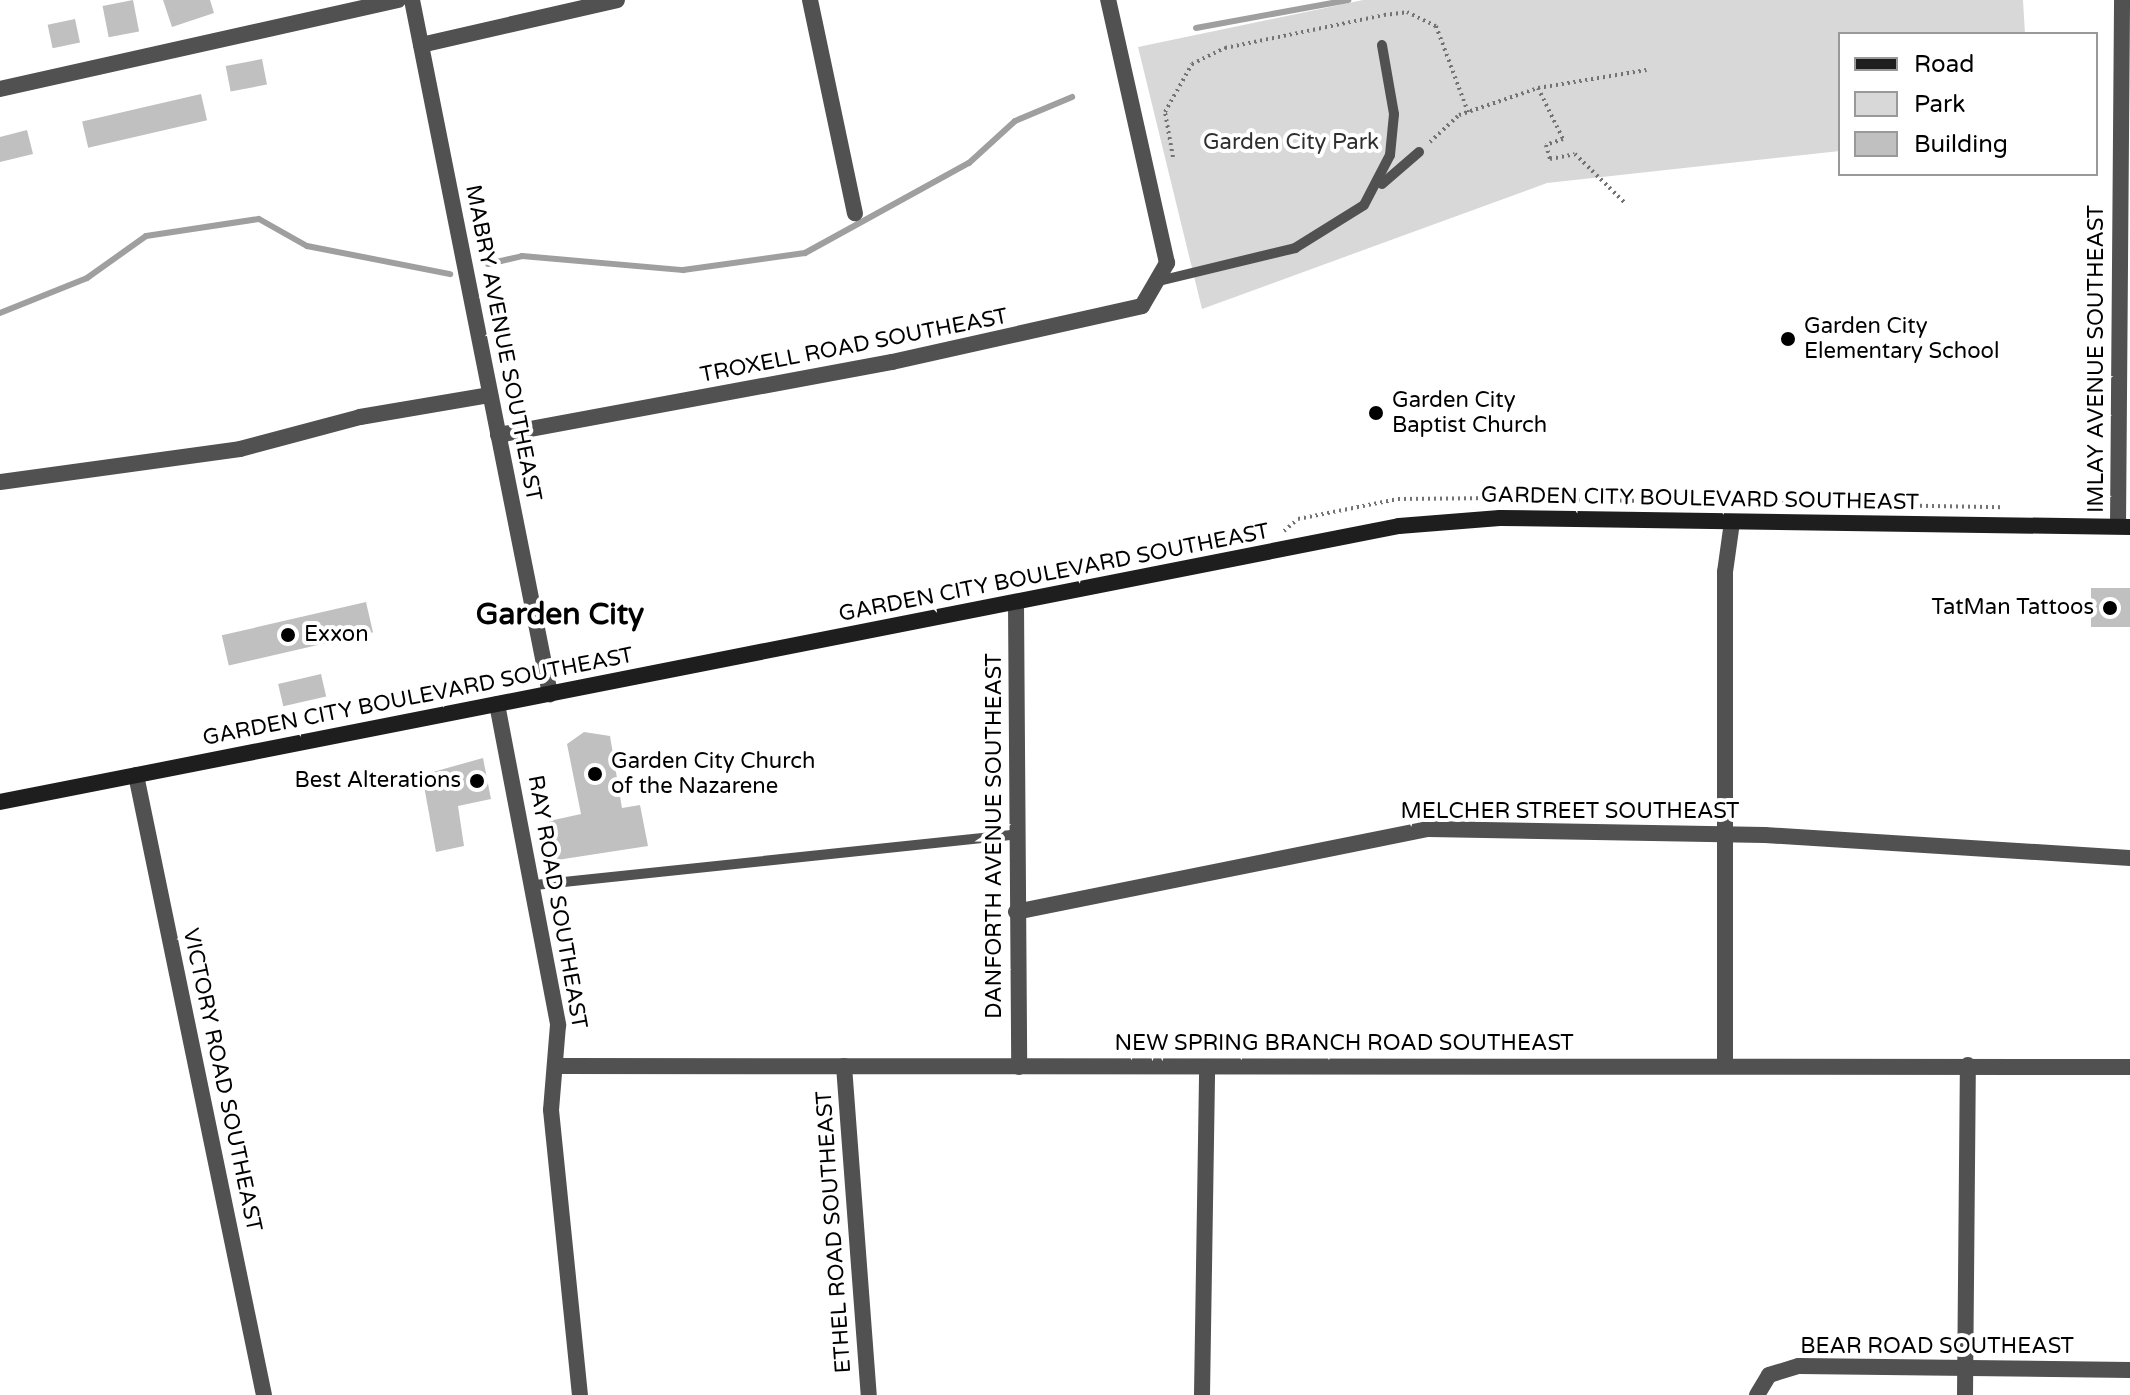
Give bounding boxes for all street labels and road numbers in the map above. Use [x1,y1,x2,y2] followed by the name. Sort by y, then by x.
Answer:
[459,182,547,504] street label: MABRY AVENUE SOUTHEAST
[2084,205,2110,513] street label: IMLAY AVENUE SOUTHEAST
[698,303,1010,389] street label: TROXELL ROAD SOUTHEAST
[1481,482,1919,516] street label: GARDEN CITY BOULEVARD SOUTHEAST
[836,518,1272,628] street label: GARDEN CITY BOULEVARD SOUTHEAST
[200,642,636,752] street label: GARDEN CITY BOULEVARD SOUTHEAST
[982,653,1008,1019] street label: DANFORTH AVENUE SOUTHEAST
[522,773,592,1031] street label: RAY ROAD SOUTHEAST
[1401,799,1739,825] street label: MELCHER STREET SOUTHEAST
[177,926,267,1234] street label: VICTORY ROAD SOUTHEAST
[1114,1031,1574,1057] street label: NEW SPRING BRANCH ROAD SOUTHEAST
[811,1090,857,1374] street label: ETHEL ROAD SOUTHEAST
[1800,1334,2074,1360] street label: BEAR ROAD SOUTHEAST

